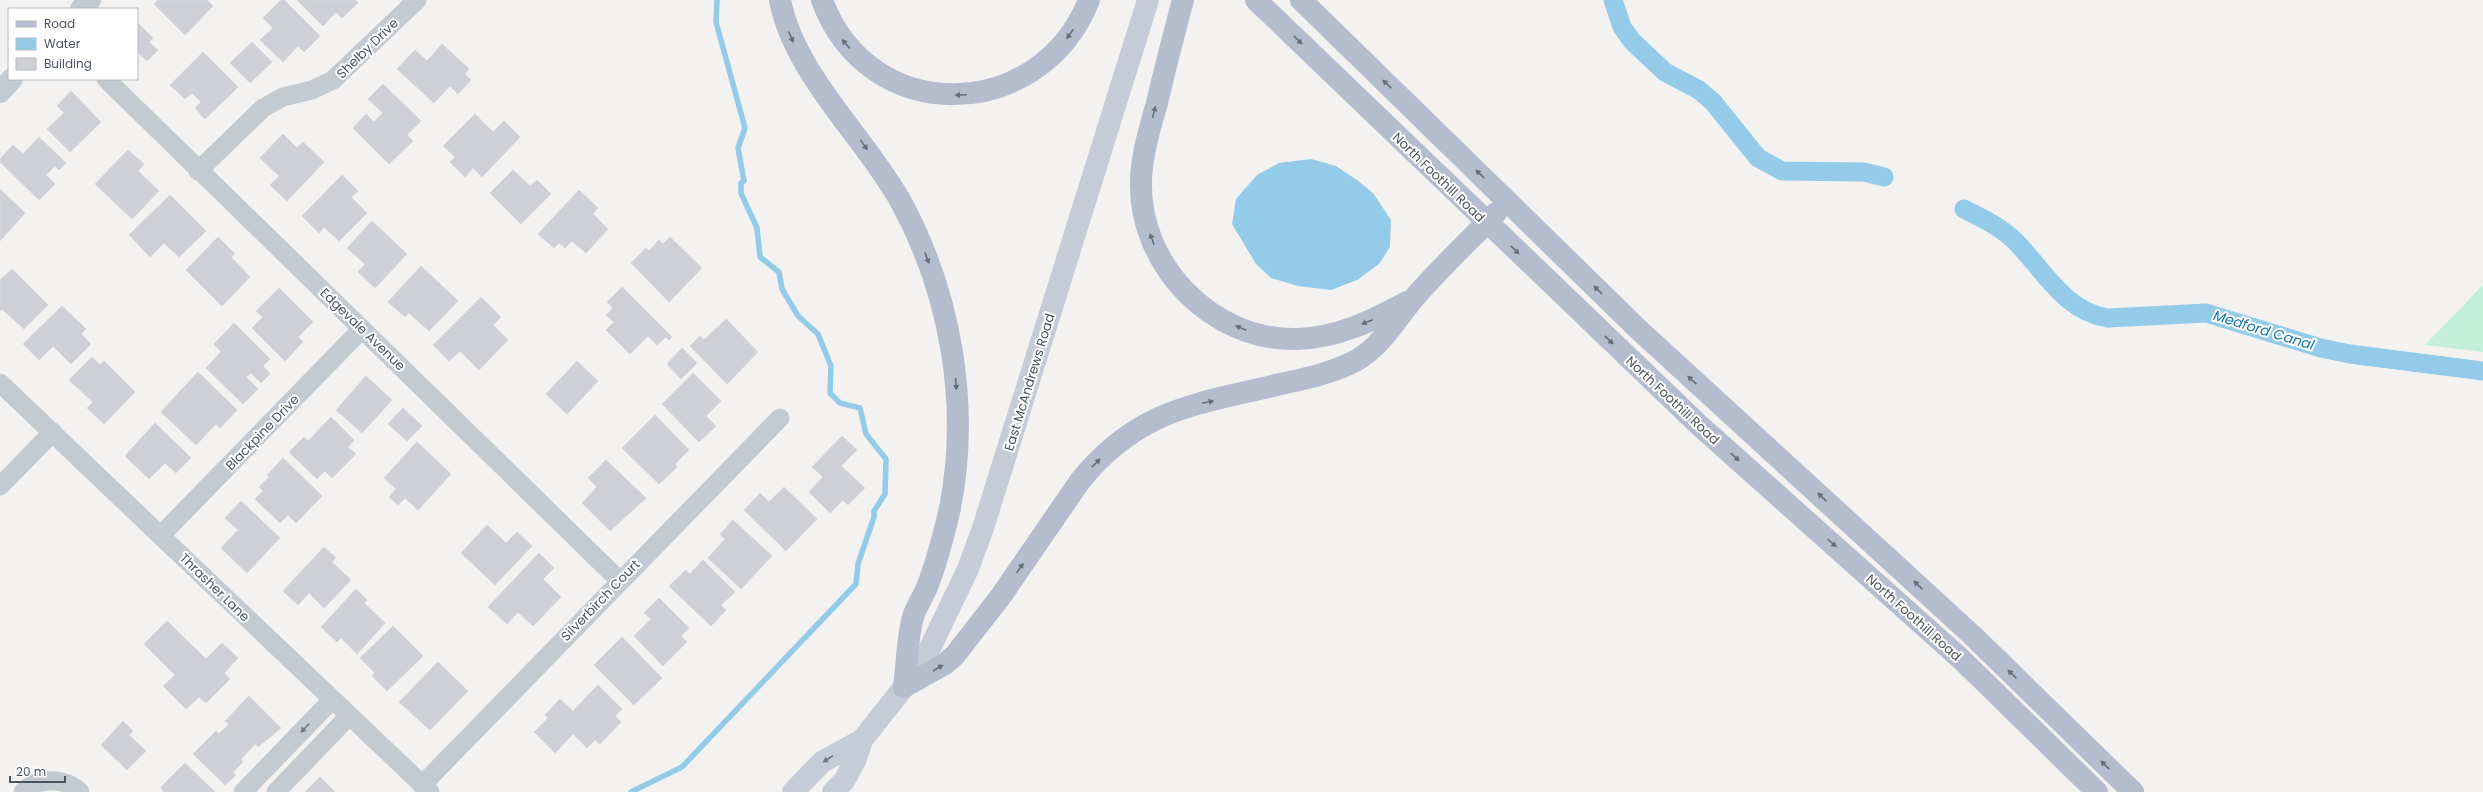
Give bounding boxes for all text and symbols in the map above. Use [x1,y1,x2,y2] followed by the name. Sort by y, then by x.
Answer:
[8,8,138,80] legend
[332,14,403,83] street label: Shelby Drive
[44,15,75,32] text: Road
[1066,29,1074,39] one-way arrow
[788,32,794,44] one-way arrow
[44,35,81,52] text: Water
[1293,35,1303,45] one-way arrow
[841,39,850,49] one-way arrow
[44,55,92,72] text: Building
[1382,79,1392,88] one-way arrow
[954,92,967,98] one-way arrow
[1152,106,1158,118] one-way arrow
[1388,128,1489,227] street label: North Foothill Road
[860,139,868,150] one-way arrow
[1475,169,1485,179] one-way arrow
[1148,233,1154,245] one-way arrow
[1510,245,1520,255] one-way arrow
[924,252,930,264] one-way arrow
[316,284,410,375] street label: Edgevale Avenue
[1593,285,1603,294] one-way arrow
[2211,305,2318,355] water label: Medford Canal
[999,311,1059,453] street label: East McAndrews Road
[1362,319,1373,325] one-way arrow
[1234,325,1246,331] one-way arrow
[1604,335,1614,345] one-way arrow
[1622,352,1724,449] street label: North Foothill Road
[1686,375,1697,384] one-way arrow
[952,378,959,390] one-way arrow
[221,390,304,475] street label: Blackpine Drive
[1202,398,1214,404] one-way arrow
[1730,453,1740,462] one-way arrow
[1091,458,1101,467] one-way arrow
[1817,492,1827,502] one-way arrow
[1827,539,1837,548] one-way arrow
[175,549,254,626] street label: Thrasher Lane
[556,555,645,645] street label: Silverbirch Court
[1016,563,1024,573] one-way arrow
[1862,570,1965,665] street label: North Foothill Road
[1913,581,1922,590] one-way arrow
[932,664,944,671] one-way arrow
[2007,669,2017,679] one-way arrow
[300,723,310,733] one-way arrow
[822,755,833,763] one-way arrow
[10,758,65,784] scale bar
[2100,760,2110,770] one-way arrow
[16,763,46,780] text: 20 m

